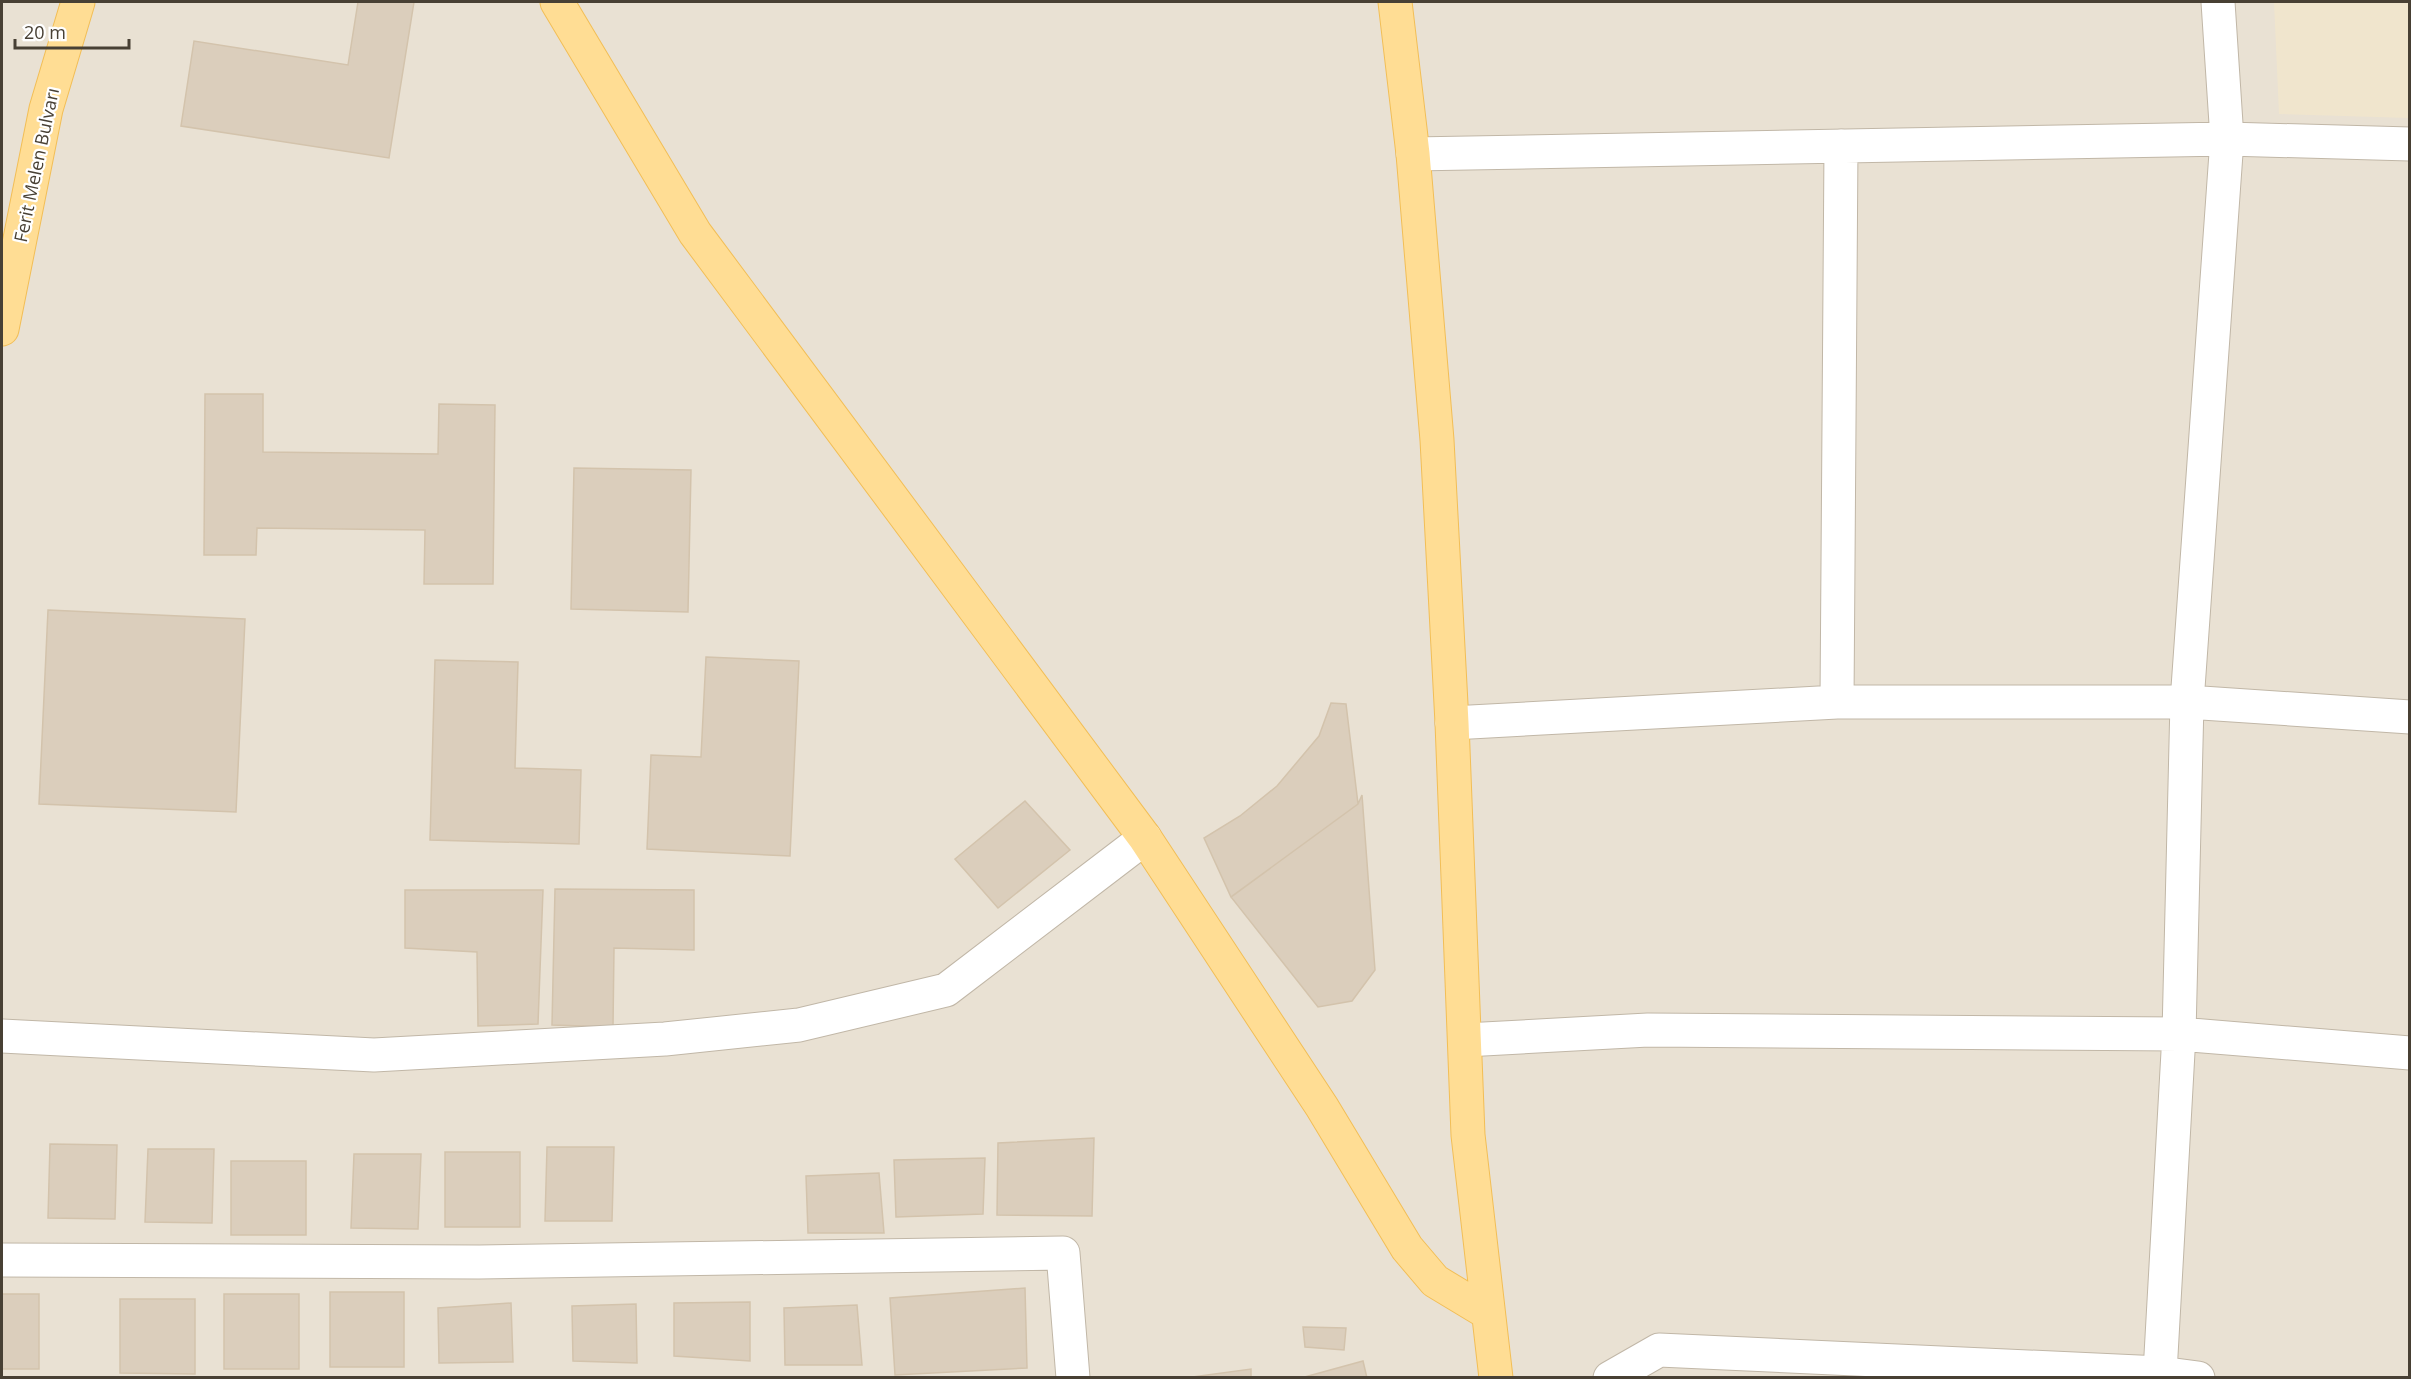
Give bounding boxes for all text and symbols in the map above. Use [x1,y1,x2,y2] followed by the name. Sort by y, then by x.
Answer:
[15,12,129,50] scale bar
[24,20,66,44] text: 20 m
[8,86,64,244] street label: Ferit Melen Bulvarı

